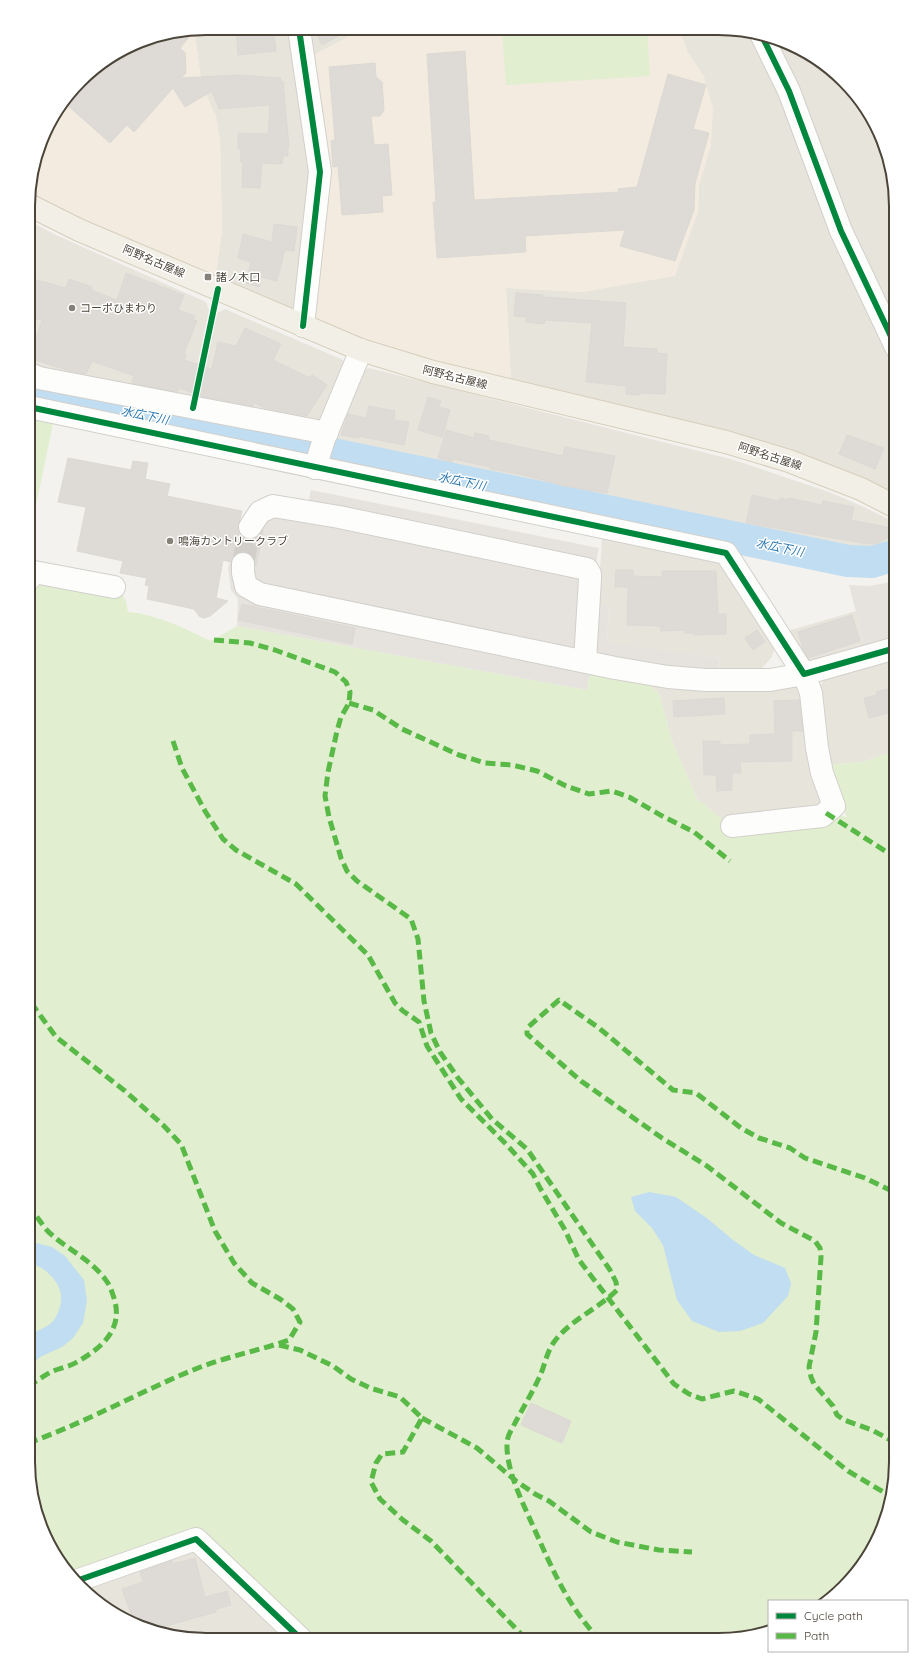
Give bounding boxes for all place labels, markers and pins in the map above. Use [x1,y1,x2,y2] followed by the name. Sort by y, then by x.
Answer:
[216,270,260,284] place label: 諸ノ木口
[203,272,213,282] marker: 諸ノ木口
[80,301,157,315] place label: コーポひまわり
[67,303,77,313] marker: コーポひまわり
[178,534,288,548] place label: 鳴海カントリークラブ
[165,536,175,546] marker: 鳴海カントリークラブ

